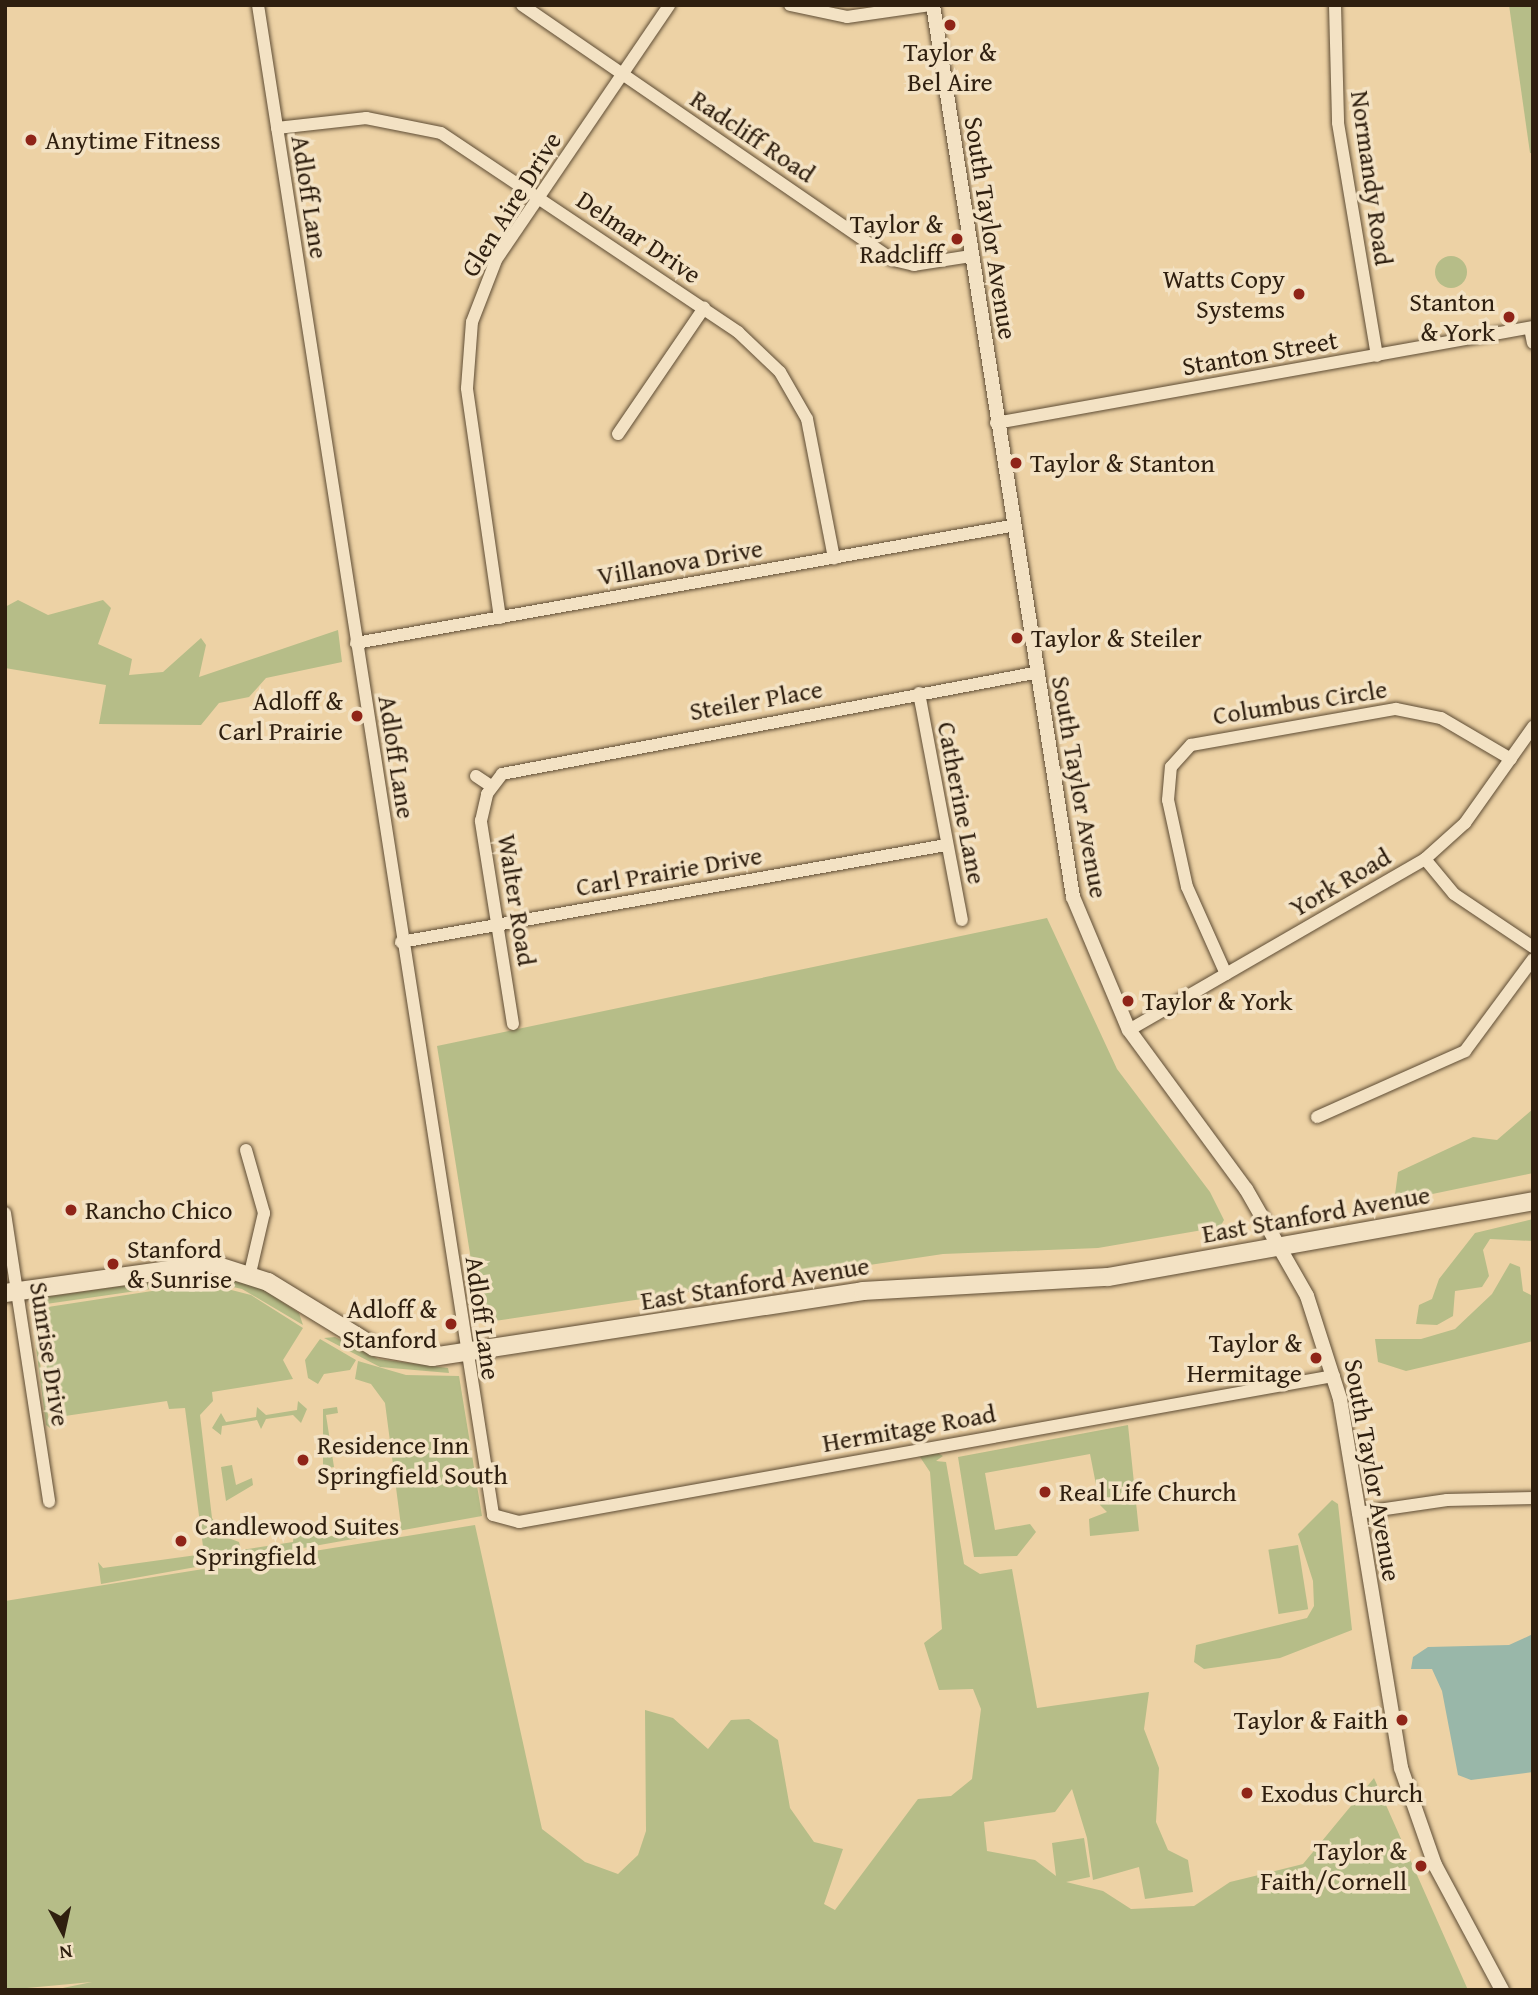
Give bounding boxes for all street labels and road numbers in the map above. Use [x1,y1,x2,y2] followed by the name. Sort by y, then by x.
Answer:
[685,83,821,189] street label: Radcliff Road
[1344,89,1400,267] street label: Normandy Road
[958,114,1024,342] street label: South Taylor Avenue
[454,126,568,282] street label: Glen Aire Drive
[285,133,335,261] street label: Adloff Lane
[571,184,707,290] street label: Delmar Drive
[1180,324,1340,382] street label: Stanton Street
[595,532,765,592] street label: Villanova Drive
[687,673,825,727] street label: Steiler Place
[1045,673,1115,901] street label: South Taylor Avenue
[1211,673,1389,731] street label: Columbus Circle
[372,693,422,821] street label: Adloff Lane
[931,719,993,887] street label: Catherine Lane
[491,832,543,968] street label: Walter Road
[573,839,765,903] street label: Carl Prairie Drive
[1284,841,1396,923] street label: York Road
[1200,1179,1432,1249] street label: East Stanford Avenue
[638,1250,872,1316] street label: East Stanford Avenue
[459,1254,507,1382] street label: Adloff Lane
[23,1279,77,1429] street label: Sunrise Drive
[1338,1356,1408,1584] street label: South Taylor Avenue
[820,1397,998,1459] street label: Hermitage Road

